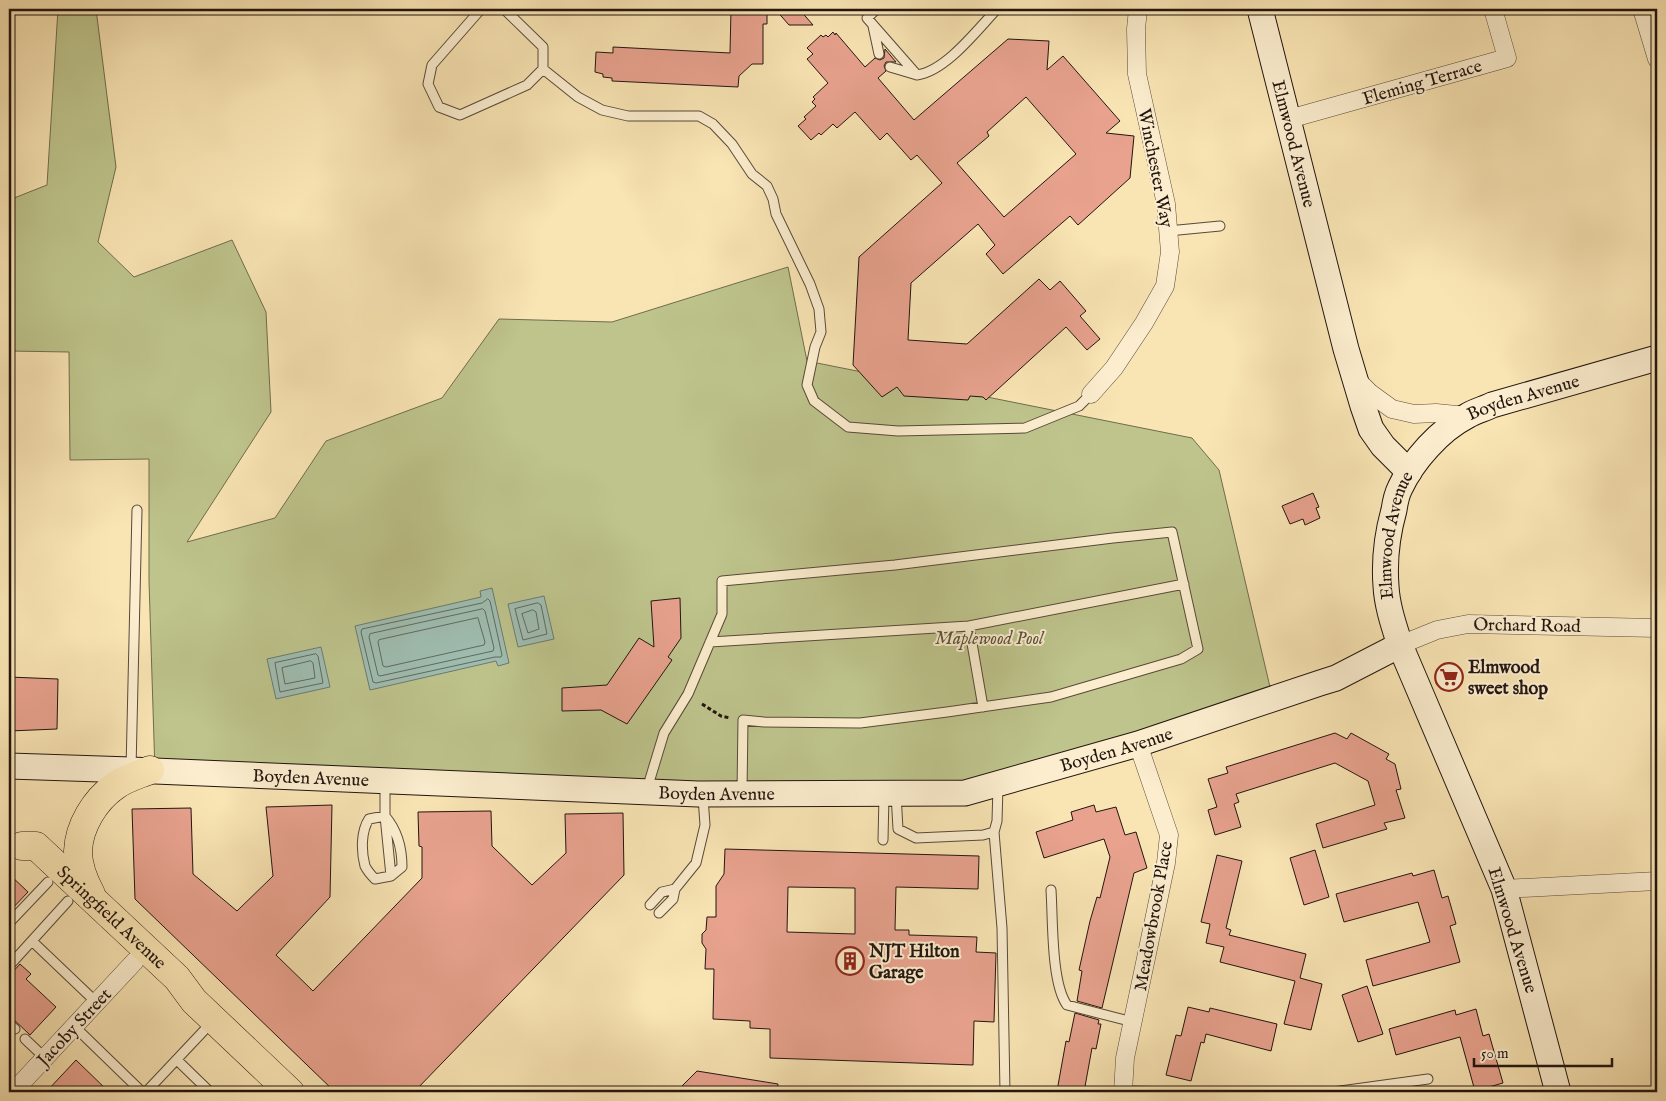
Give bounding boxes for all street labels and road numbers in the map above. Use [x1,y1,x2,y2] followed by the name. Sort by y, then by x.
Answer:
[1360,55,1485,111] street label: Fleming Terrace
[1265,78,1320,210] street label: Elmwood Avenue
[1132,107,1177,230] street label: Winchester Way
[1464,371,1582,427] street label: Boyden Avenue
[1375,467,1420,601] street label: Elmwood Avenue
[1473,614,1581,639] street label: Orchard Road
[1058,723,1176,778] street label: Boyden Avenue
[252,765,369,793] street label: Boyden Avenue
[658,782,775,807] street label: Boyden Avenue
[1130,839,1179,993] street label: Meadowbrook Place
[51,861,171,975] street label: Springfield Avenue
[1481,865,1542,996] street label: Elmwood Avenue
[32,984,117,1074] street label: Jacoby Street

